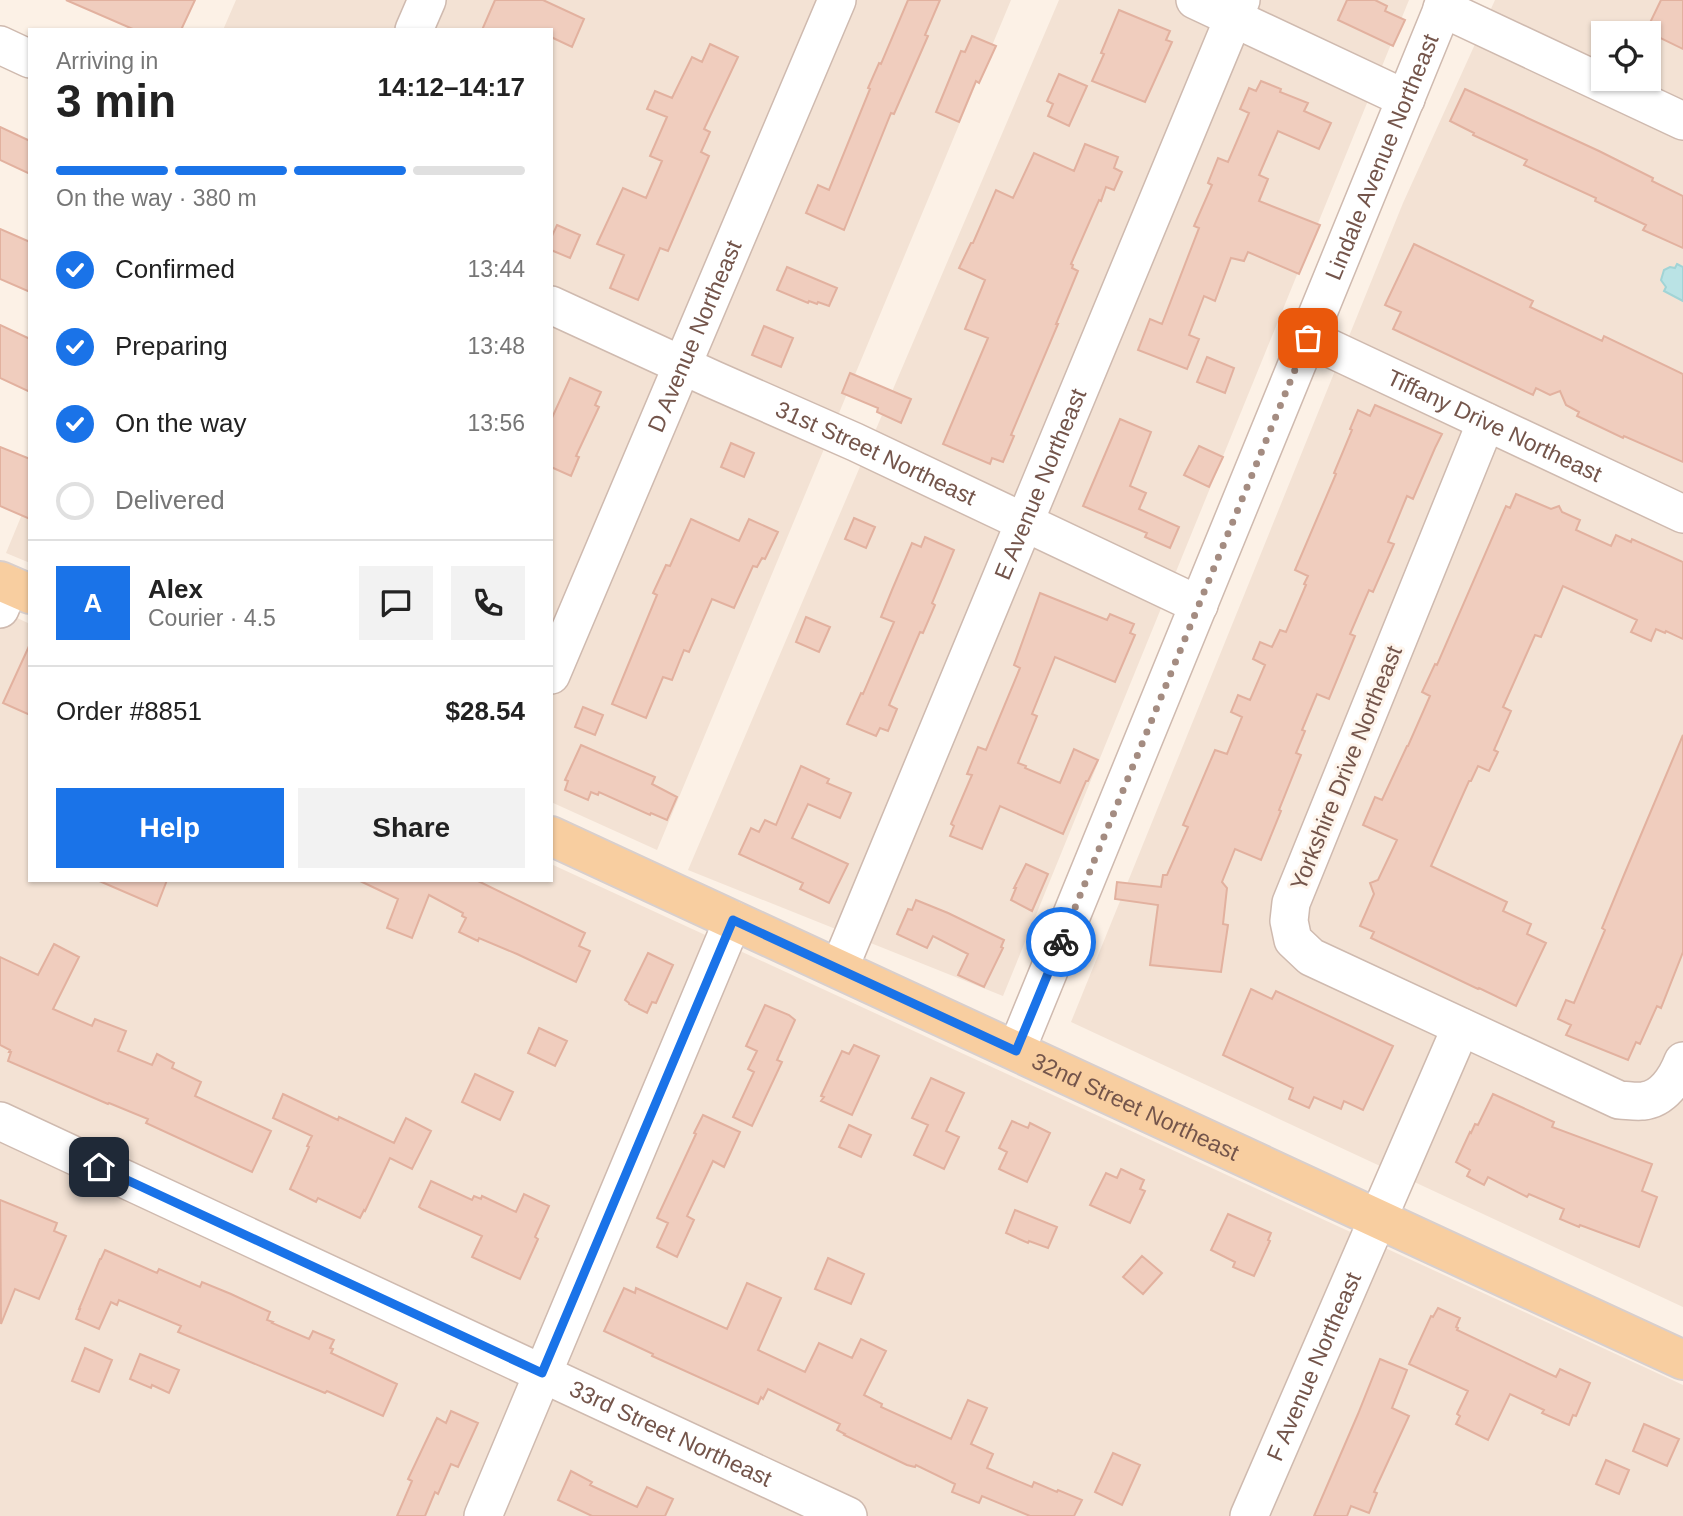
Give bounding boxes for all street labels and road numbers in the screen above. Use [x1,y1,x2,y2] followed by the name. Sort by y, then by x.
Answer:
[1320,30,1444,284] street label: Lindale Avenue Northeast
[643,236,747,436] street label: D Avenue Northeast
[1383,364,1607,487] street label: Tiffany Drive Northeast
[989,384,1092,583] street label: E Avenue Northeast
[772,396,981,511] street label: 31st Street Northeast
[1285,641,1407,894] street label: Yorkshire Drive Northeast
[1028,1047,1244,1166] street label: 32nd Street Northeast
[1262,1268,1366,1465] street label: F Avenue Northeast
[566,1375,777,1492] street label: 33rd Street Northeast

